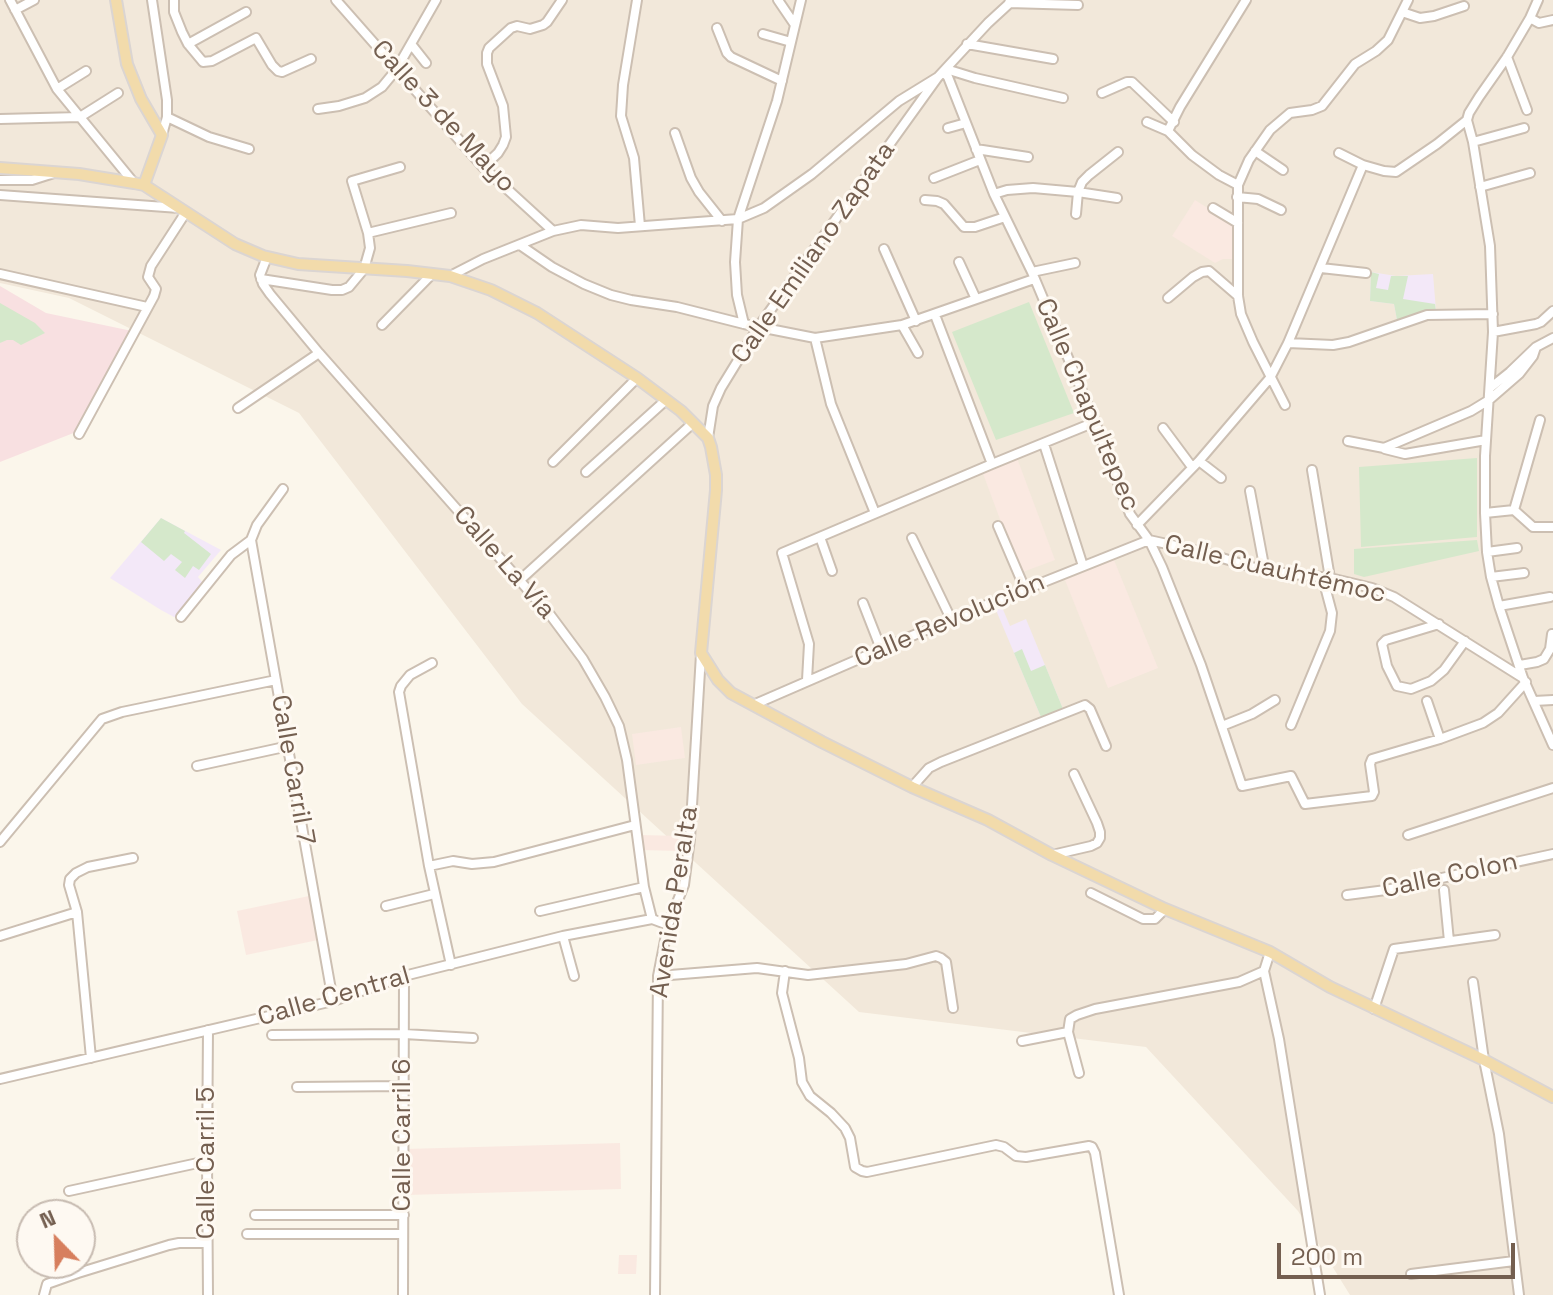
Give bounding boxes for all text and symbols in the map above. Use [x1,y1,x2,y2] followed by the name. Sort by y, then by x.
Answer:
[364,34,522,200] street label: Calle 3 de Mayo
[726,136,902,370] street label: Calle Emiliano Zapata
[1028,294,1146,516] street label: Calle Chapultepec
[446,500,562,626] street label: Calle La Vía
[1161,529,1389,611] street label: Calle Cuauhtémoc
[850,567,1050,675] street label: Calle Revolución
[263,693,321,847] street label: Calle Carril 7
[644,804,706,1000] street label: Avenida Peralta
[1379,846,1521,906] street label: Calle Colon
[254,960,414,1034] street label: Calle Central
[387,1058,419,1212] street label: Calle Carril 6
[191,1087,223,1239] street label: Calle Carril 5
[16,1199,96,1279] north arrow
[35,1203,60,1235] text: N
[1281,1227,1519,1277] scale bar
[1291,1241,1363,1272] text: 200 m

